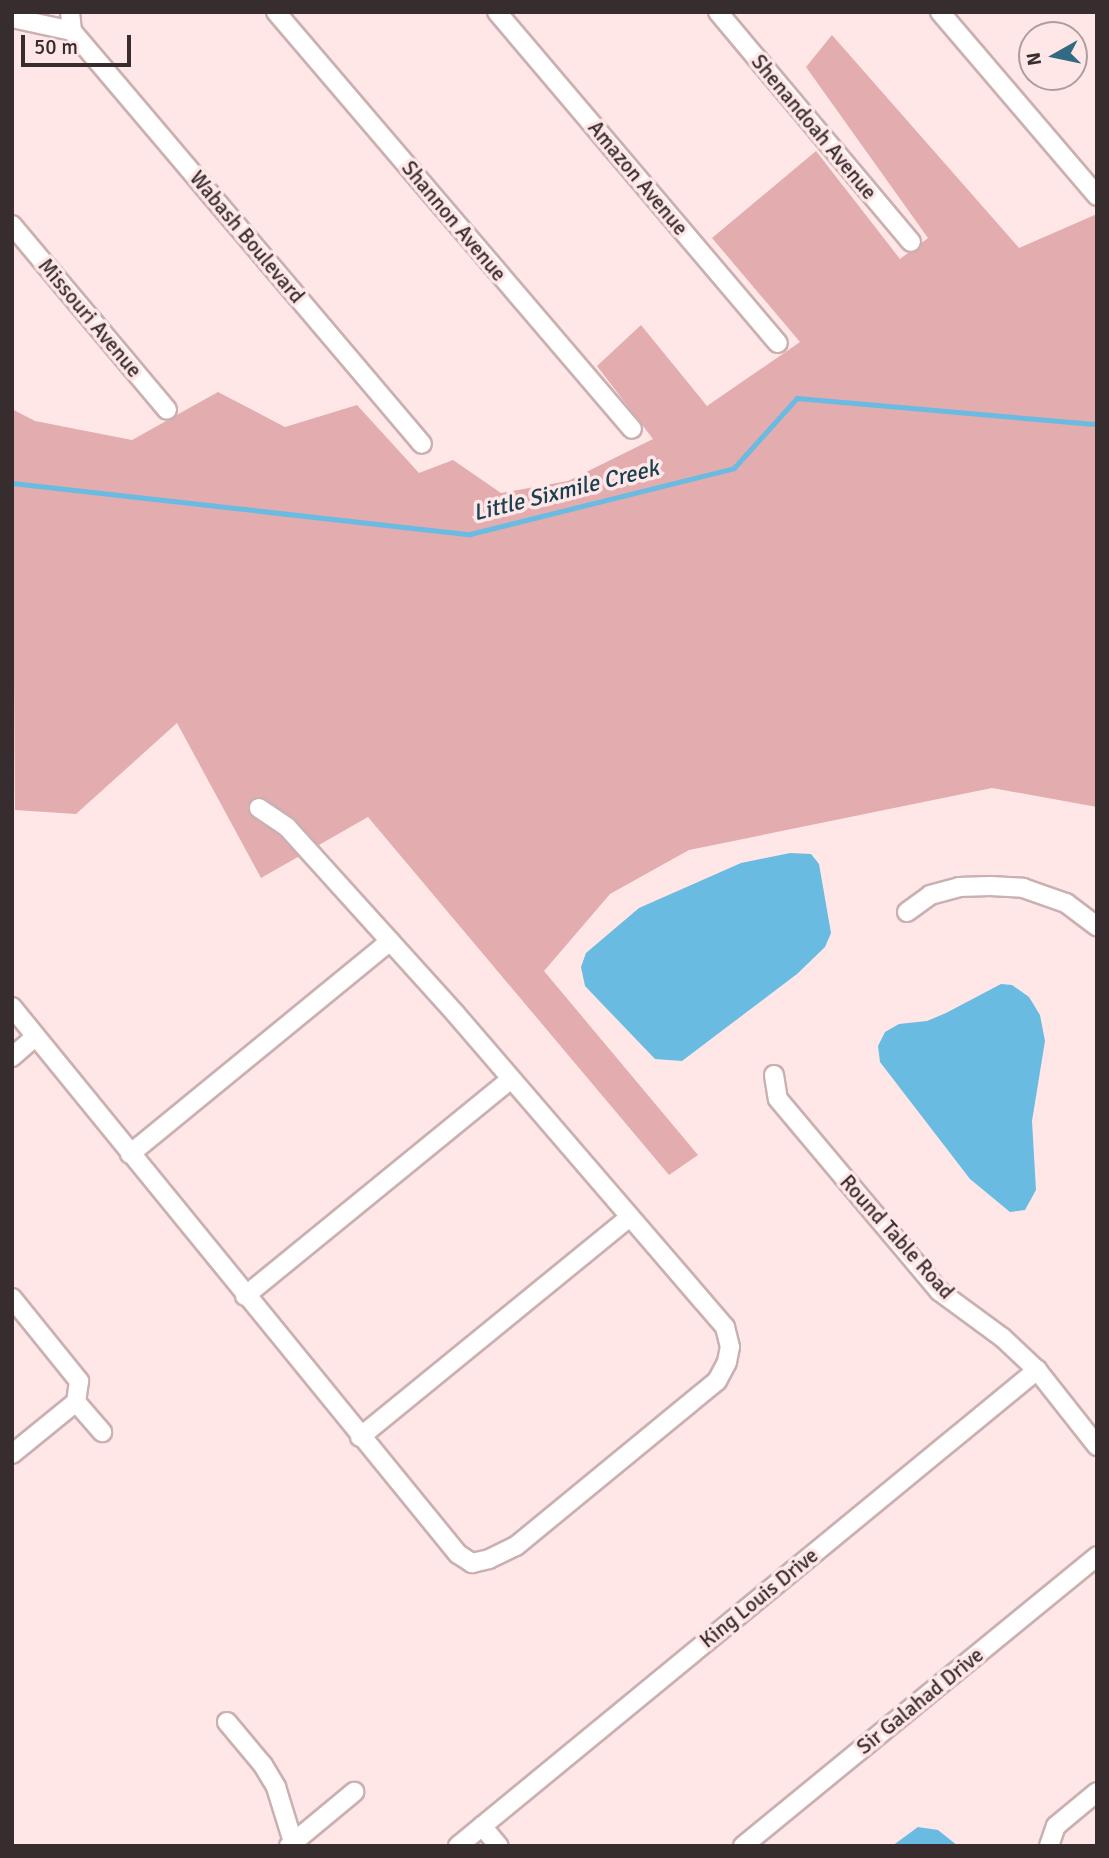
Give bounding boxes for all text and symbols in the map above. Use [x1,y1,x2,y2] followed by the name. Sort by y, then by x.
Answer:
[24,21,135,65] scale bar
[1018,21,1088,91] north arrow
[34,34,78,60] text: 50 m
[746,49,882,205] street label: Shenandoah Avenue
[1021,51,1047,67] text: N
[583,116,693,240] street label: Amazon Avenue
[396,156,512,286] street label: Shannon Avenue
[184,166,310,308] street label: Wabash Boulevard
[33,253,147,383] street label: Missouri Avenue
[470,455,662,527] water label: Little Sixmile Creek
[835,1170,959,1304] street label: Round Table Road
[695,1543,823,1653] street label: King Louis Drive
[852,1642,988,1760] street label: Sir Galahad Drive

